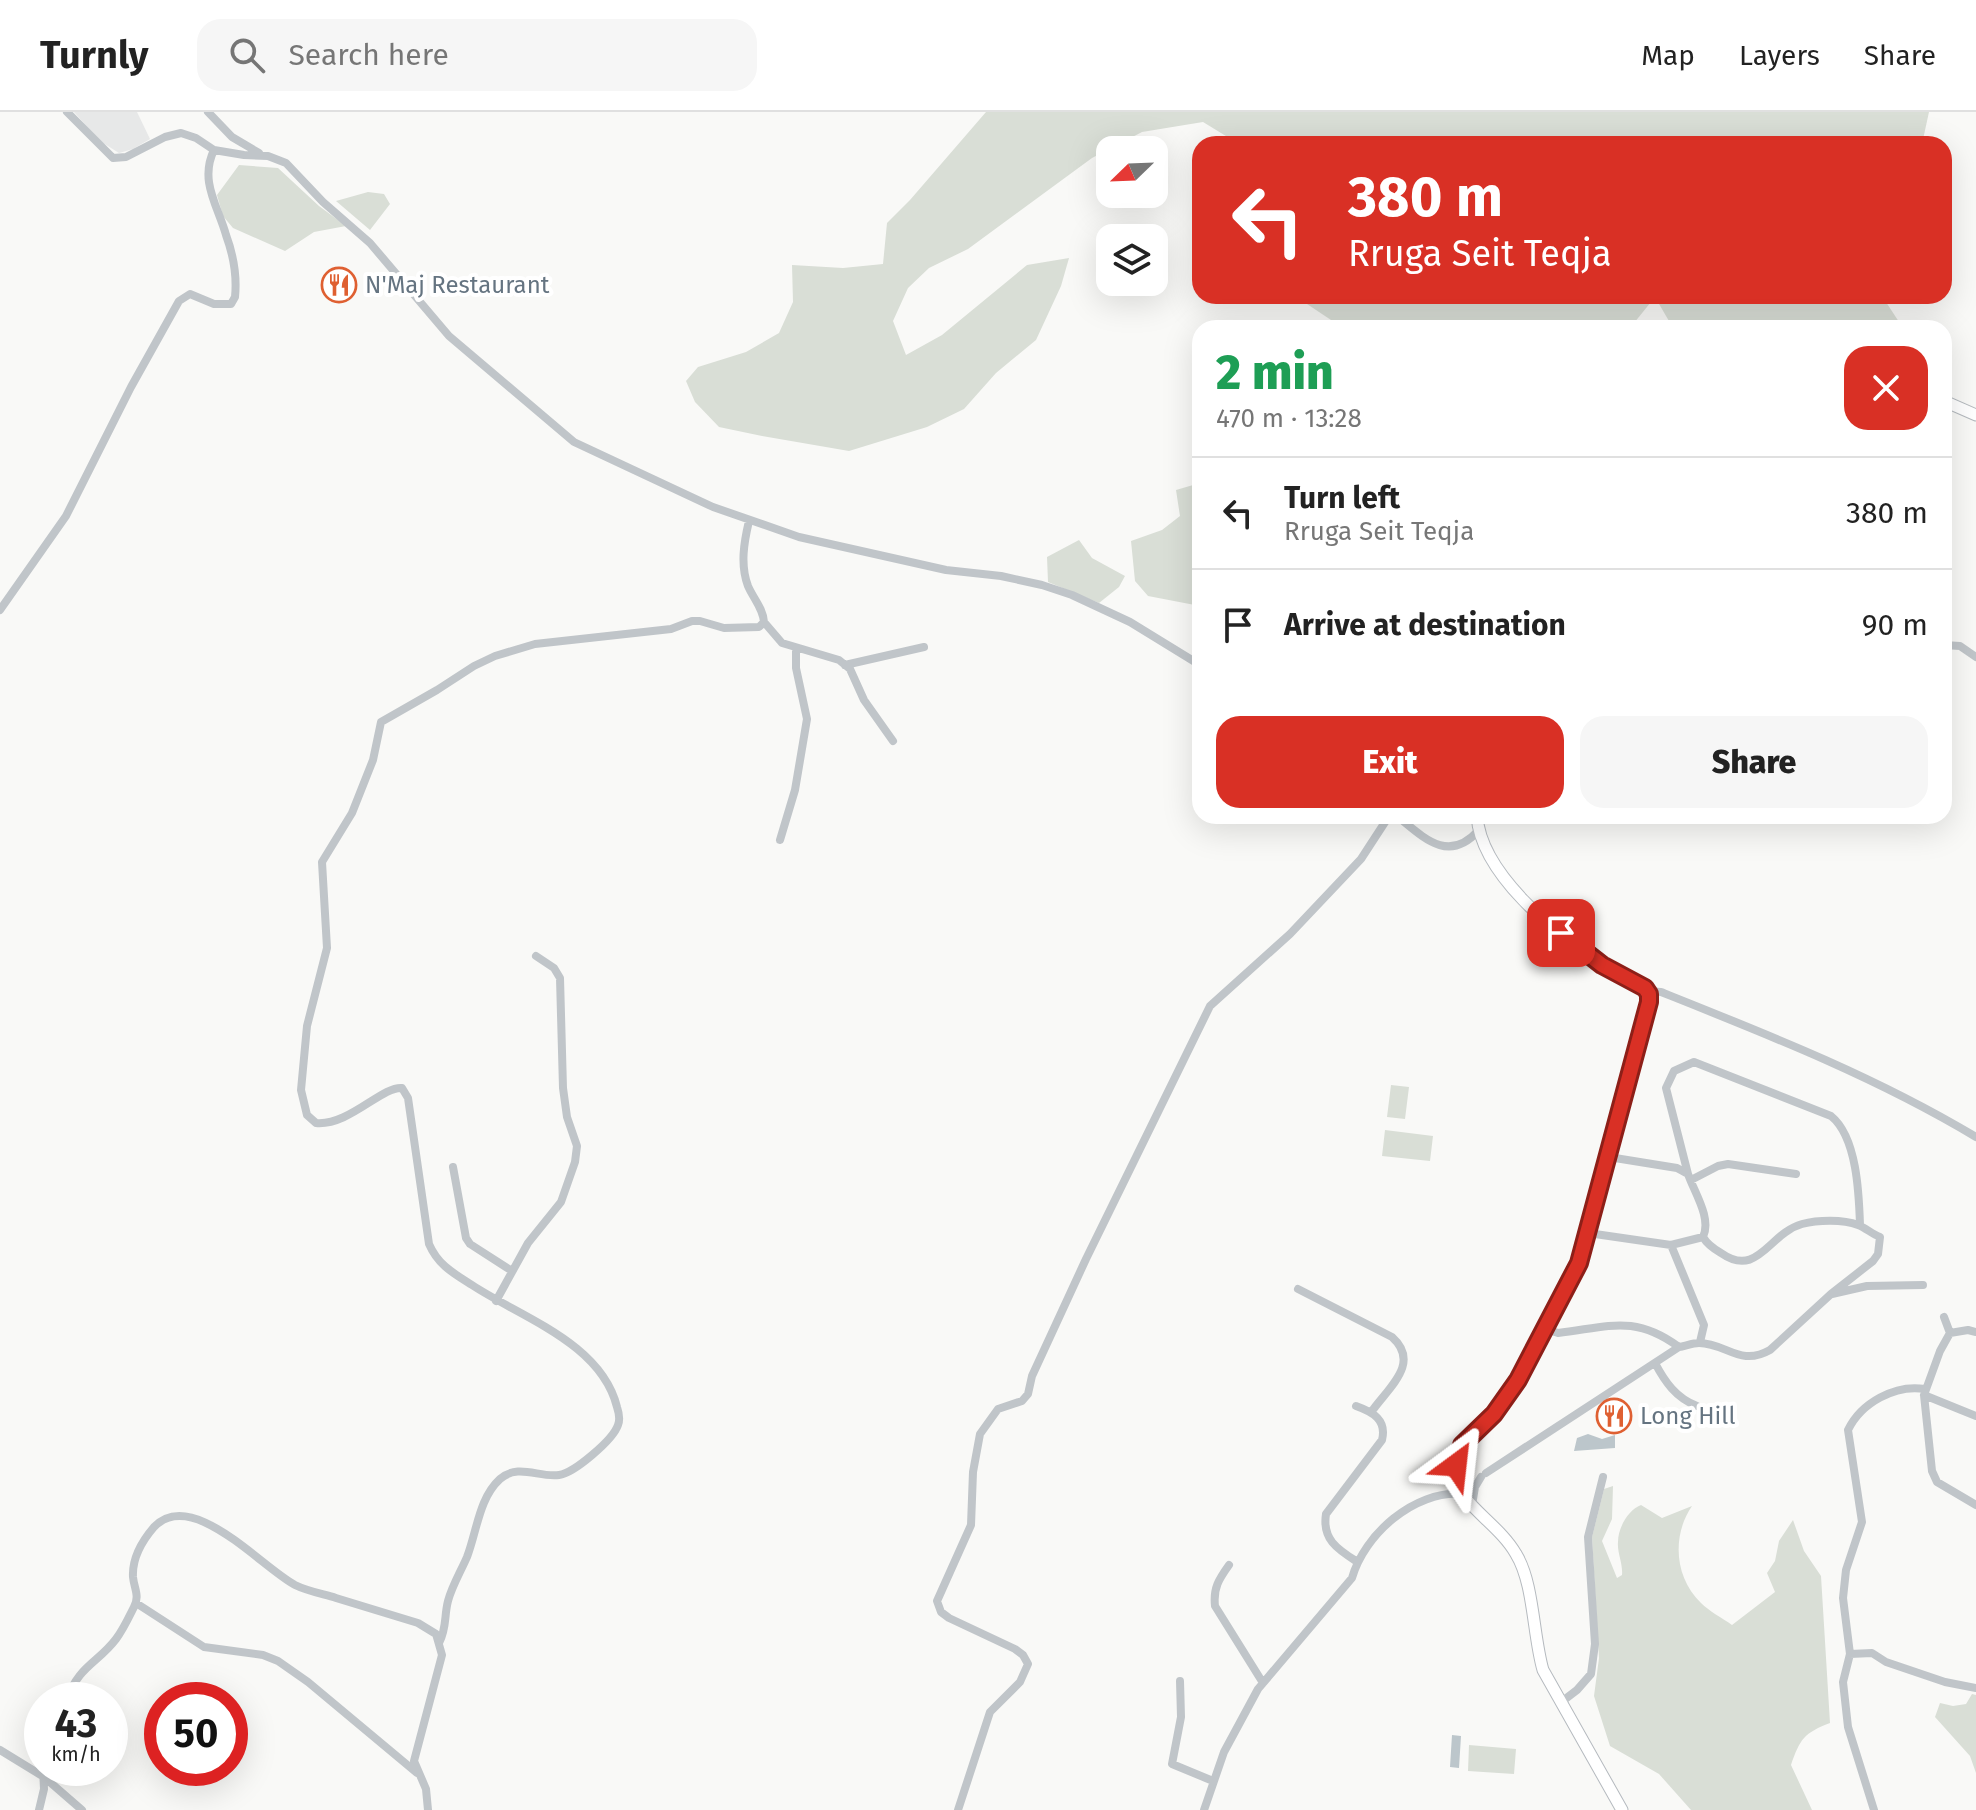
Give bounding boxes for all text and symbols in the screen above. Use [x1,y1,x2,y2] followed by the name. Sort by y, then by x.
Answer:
[197,19,757,91] search box
[40,32,149,78] text: Turnly
[225,33,269,77] icon: search
[289,37,449,73] text: Search here
[1641,39,1695,72] text: Map
[1739,39,1820,72] text: Layers
[1864,39,1936,72] text: Share
[1096,136,1168,208] north arrow
[1096,136,1168,296] map controls
[1348,164,1503,231] text: 380 m
[1216,168,1320,272] icon: left
[1096,224,1168,296] button: layers
[1348,232,1611,276] text: Rruga Seit Teqja
[320,266,358,304] restaurant icon: N'Maj Restaurant
[365,271,550,299] place label: N'Maj Restaurant
[1216,344,1334,402] text: 2 min
[1844,346,1928,430] button: close
[1216,403,1362,434] text: 470 m · 13:28
[1284,480,1400,516] text: Turn left
[1216,491,1260,535] icon: left
[1846,495,1928,531] text: 380 m
[1284,516,1474,547] text: Rruga Seit Teqja
[1216,603,1260,647] icon: arrive
[1284,607,1566,643] text: Arrive at destination
[1862,607,1928,643] text: 90 m
[1216,716,1564,808] button: Exit
[1580,716,1928,808] button: Share
[1527,899,1595,967] pin
[1539,911,1583,955] icon: arrive
[1595,1397,1633,1435] restaurant icon: Long Hill
[1640,1402,1735,1430] place label: Long Hill
[1414,1423,1498,1507] position arrow
[144,1682,248,1786] speed limit sign: 50
[55,1700,97,1748] text: 43
[51,1742,101,1766] text: km/h

